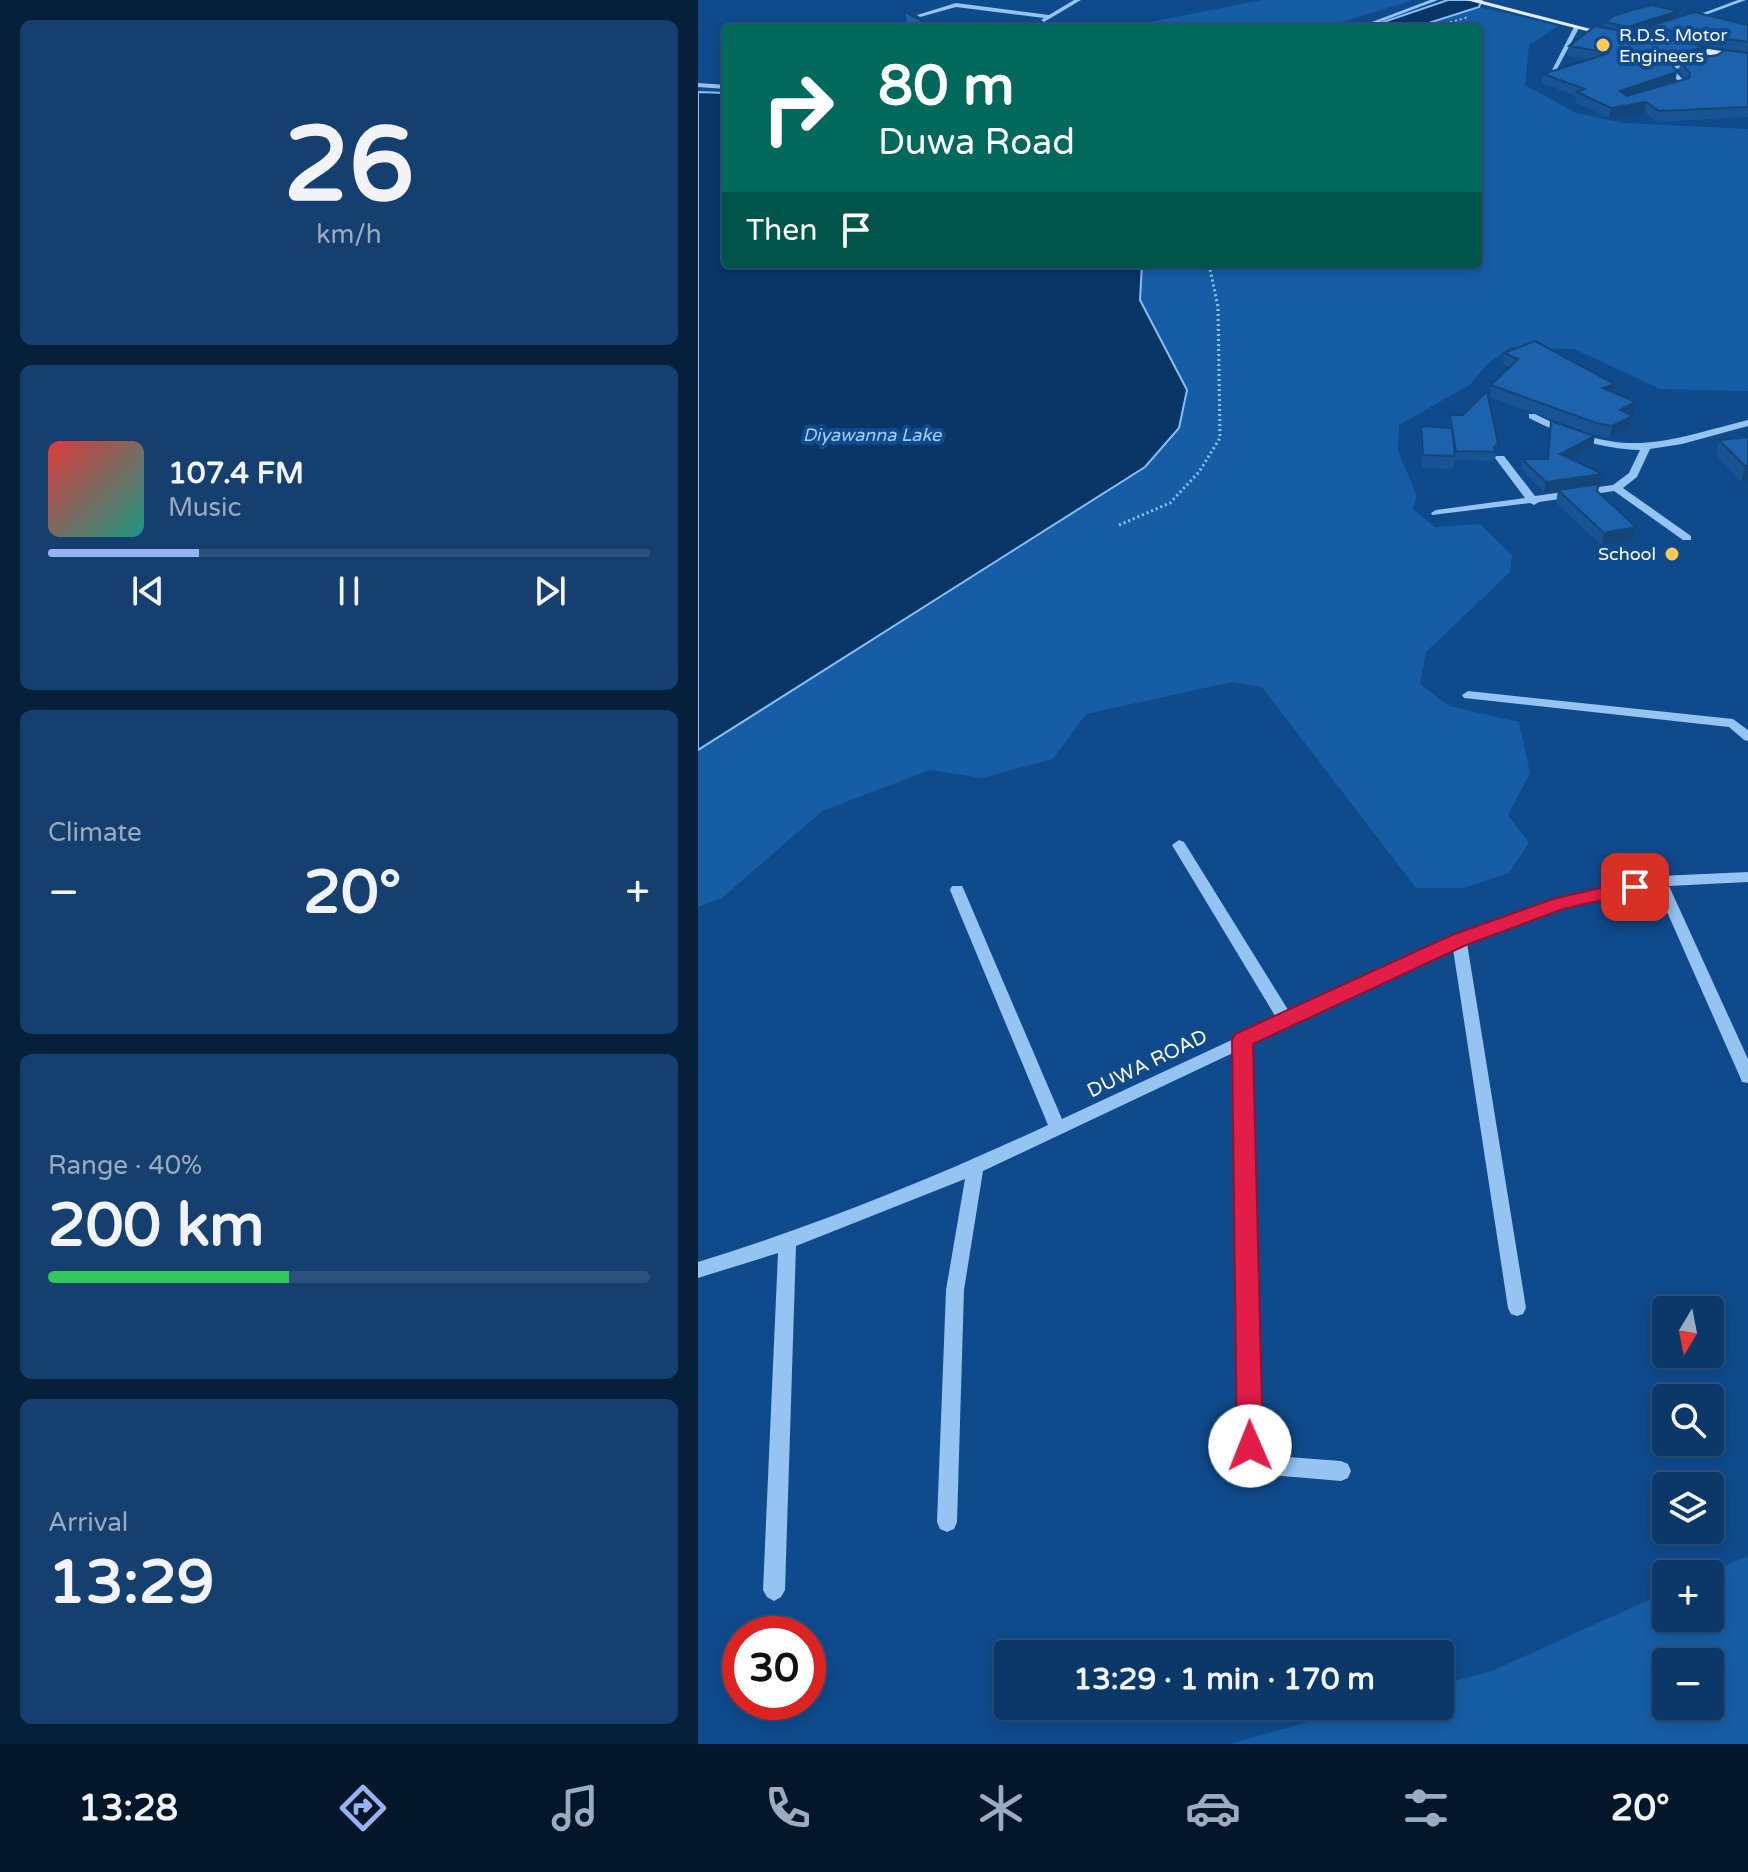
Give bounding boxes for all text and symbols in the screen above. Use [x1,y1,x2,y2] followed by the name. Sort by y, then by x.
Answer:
[1619,24,1727,67] place label: R.D.S. Motor Engineers
[1594,36,1612,54] marker: R.D.S. Motor Engineers
[878,53,1014,120] text: 80 m
[746,56,850,160] icon: right
[284,104,414,229] text: 26
[878,121,1075,164] text: Duwa Road
[834,208,878,252] icon: arrive
[746,212,818,249] text: Then
[316,219,382,250] text: km/h
[803,424,942,446] water label: Diyawanna Lake
[168,455,304,492] text: 107.4 FM
[168,492,241,523] text: Music
[1598,543,1656,565] place label: School
[1663,545,1681,563] marker: School
[126,569,170,613] icon: previous
[327,569,371,613] icon: pause
[528,569,572,613] icon: next
[48,817,142,848] text: Climate
[1601,853,1669,921] pin
[303,857,401,929] text: 20°
[1613,865,1657,909] icon: arrive
[48,867,79,920] text: −
[625,867,650,920] text: +
[1083,1024,1211,1103] street label: DUWA ROAD
[48,1150,202,1181] text: Range · 40%
[48,1190,264,1262] text: 200 km
[1652,1296,1724,1368] north arrow
[1652,1296,1724,1720] map controls
[1652,1384,1724,1456] button: search
[1208,1404,1292,1488] position arrow
[1652,1472,1724,1544] button: layers
[48,1507,128,1538] text: Arrival
[48,1547,214,1619] text: 13:29
[1652,1560,1724,1632] button: +
[722,1616,826,1720] speed limit sign: 30
[1652,1648,1724,1720] button: −
[1073,1661,1375,1698] text: 13:29 · 1 min · 170 m
[335,1780,391,1836] icon: directions
[547,1780,603,1836] icon: music
[760,1780,816,1836] icon: phone
[973,1780,1029,1836] icon: climate
[1185,1780,1241,1836] icon: car
[1398,1780,1454,1836] icon: filters
[78,1787,178,1830] text: 13:28
[1611,1787,1670,1830] text: 20°

